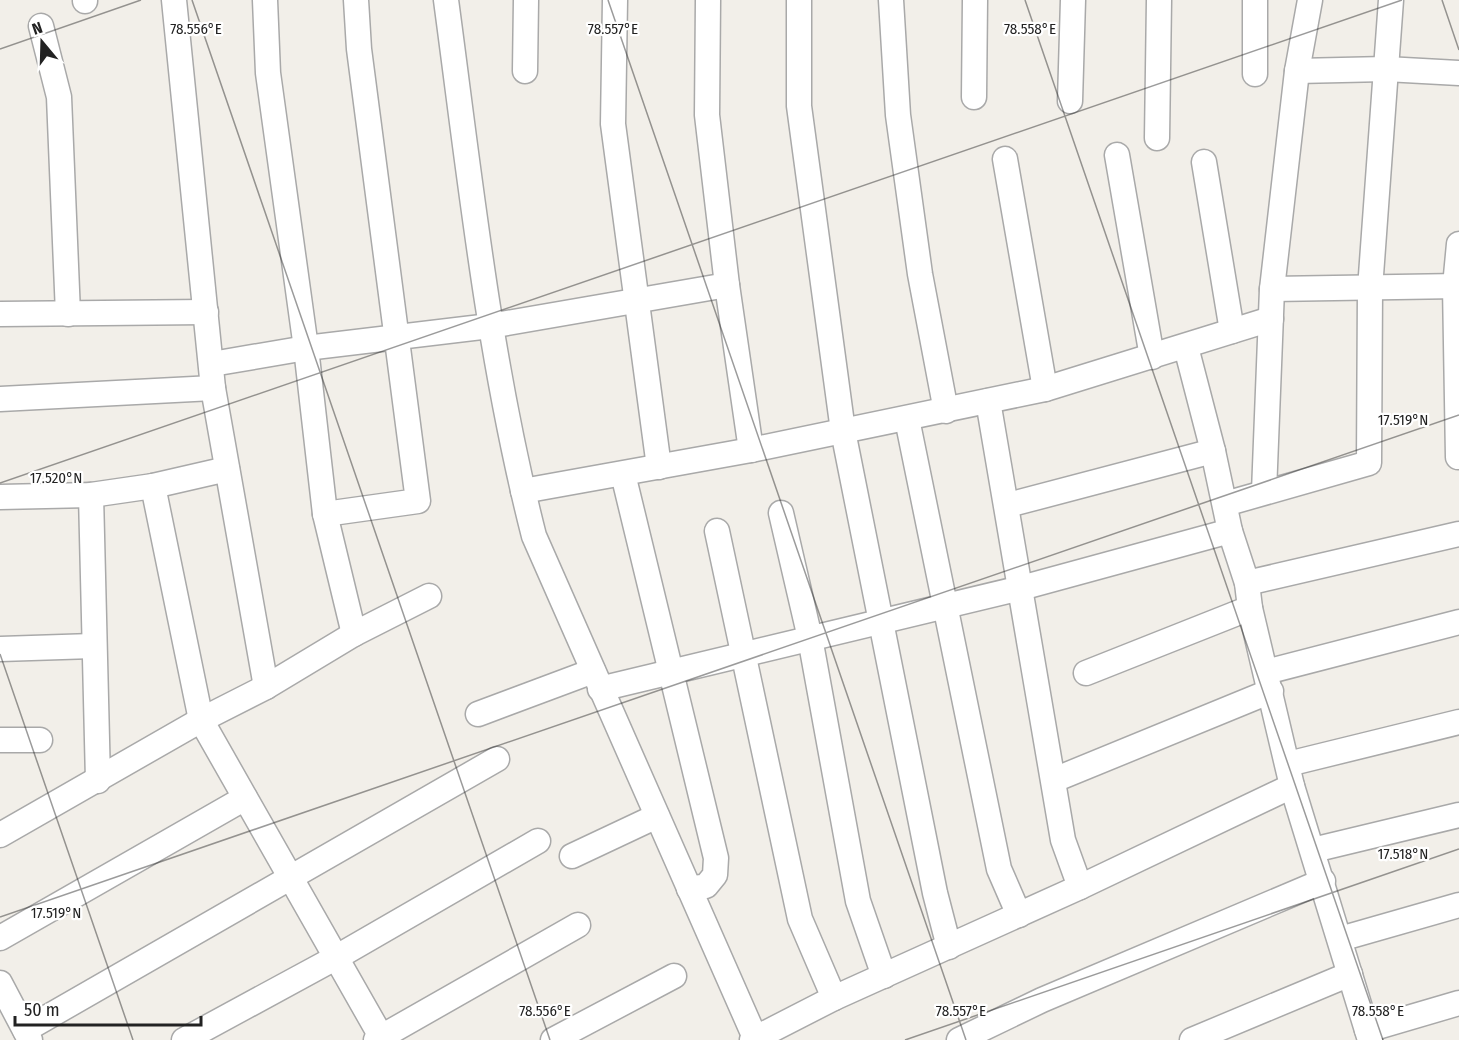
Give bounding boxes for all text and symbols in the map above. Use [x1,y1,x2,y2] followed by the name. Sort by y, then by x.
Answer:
[12,12,72,72] north arrow
[30,18,45,39] text: N
[170,20,222,38] text: 78.556°E
[588,20,638,38] text: 78.557°E
[1004,20,1056,38] text: 78.558°E
[1378,411,1428,429] text: 17.519°N
[30,469,82,487] text: 17.520°N
[1378,845,1428,863] text: 17.518°N
[31,904,81,922] text: 17.519°N
[15,989,201,1027] scale bar
[24,999,60,1021] text: 50 m
[519,1002,571,1020] text: 78.556°E
[936,1002,986,1020] text: 78.557°E
[1352,1002,1404,1020] text: 78.558°E

